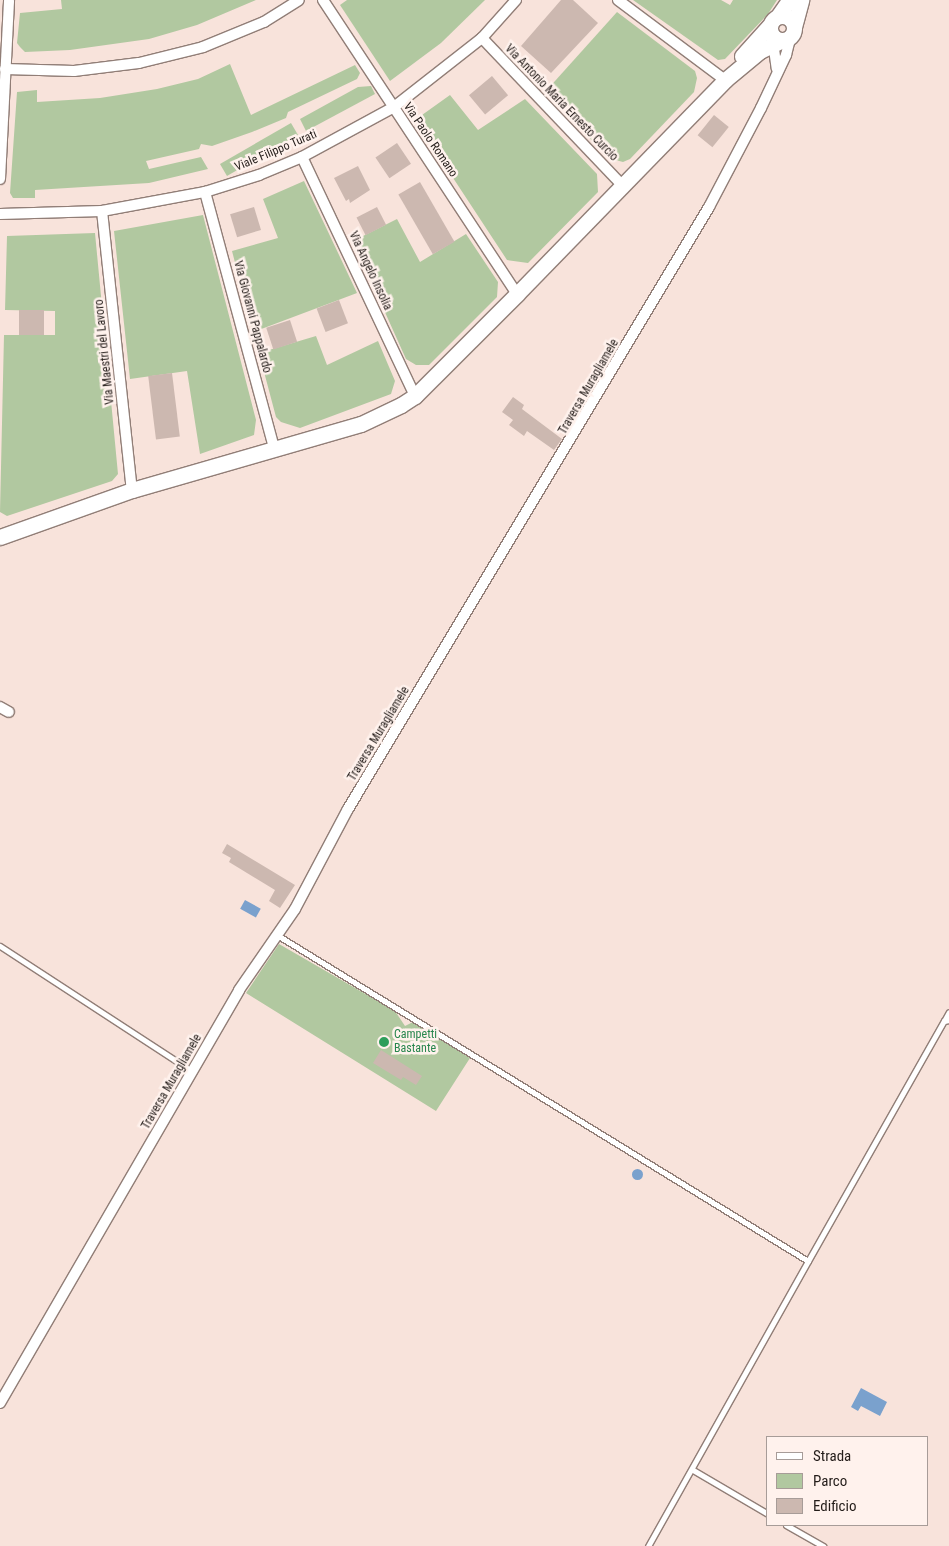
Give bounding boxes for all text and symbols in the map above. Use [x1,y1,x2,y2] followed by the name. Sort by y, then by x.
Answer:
[501,42,621,164] street label: Via Antonio Maria Ernesto Curcio
[400,100,460,180] street label: Via Paolo Romano
[233,127,319,175] street label: Viale Filippo Turati
[345,229,395,313] street label: Via Angelo Insolia
[230,259,274,375] street label: Via Giovanni Pappalardo
[92,299,118,405] street label: Via Maestri del Lavoro
[556,337,622,437] street label: Traversa Muragliamele
[345,684,413,784] street label: Traversa Muragliamele
[394,1028,437,1056] place label: Campetti Bastante
[139,1032,205,1132] street label: Traversa Muragliamele
[378,1036,390,1048] marker: Campetti Bastante
[766,1436,929,1526] legend
[813,1447,851,1465] text: Strada
[813,1472,847,1490] text: Parco
[813,1497,856,1515] text: Edificio

